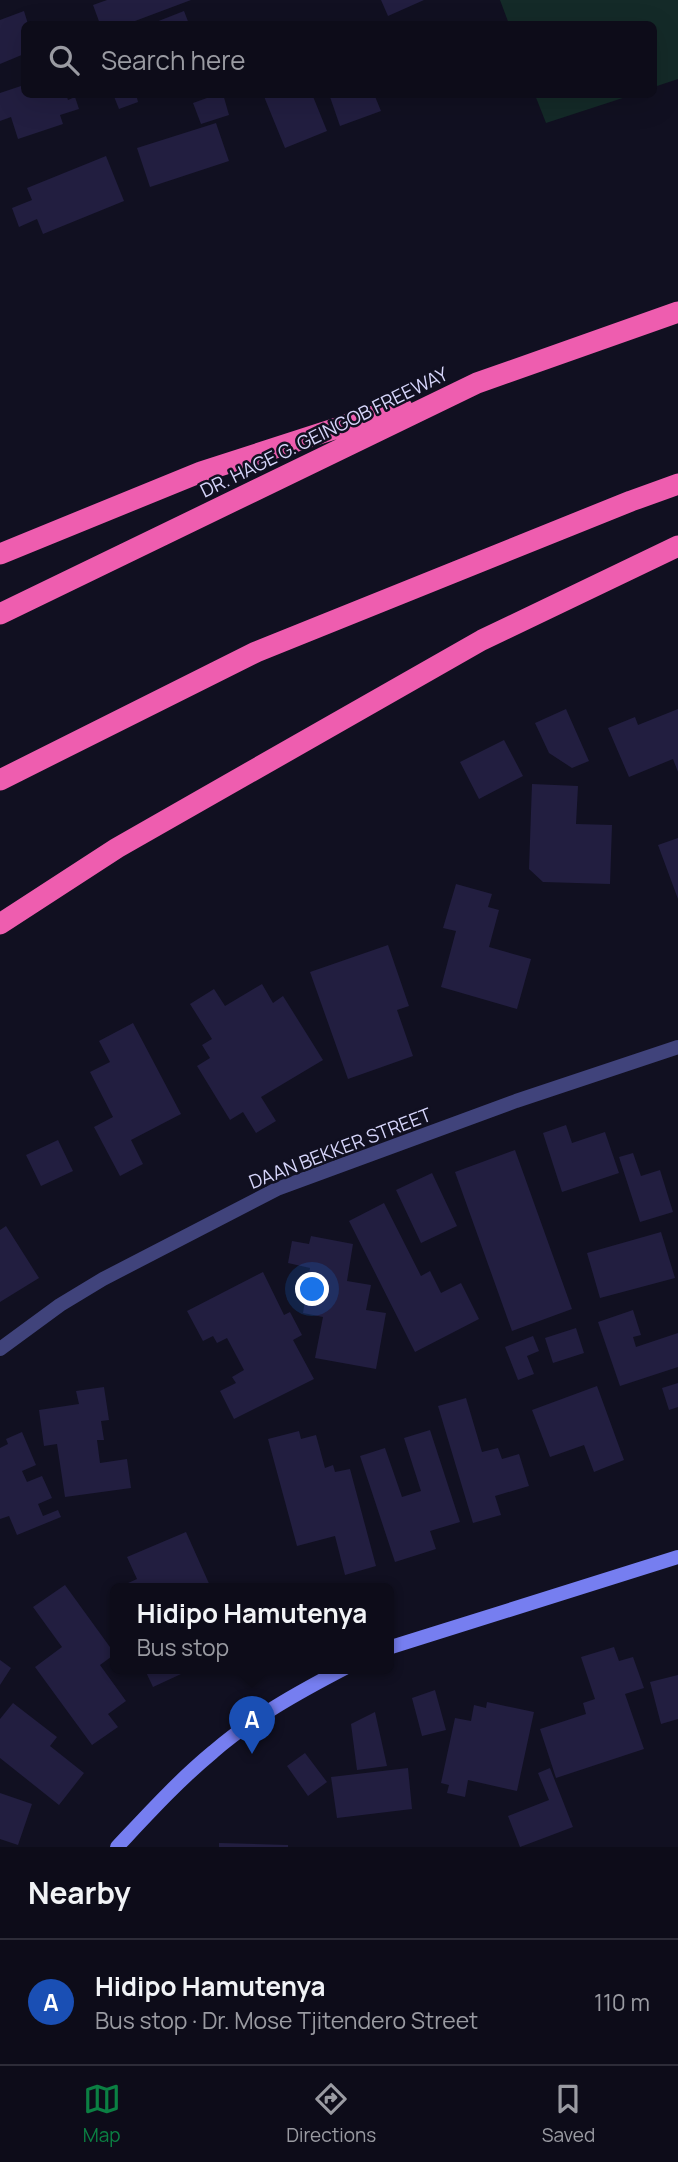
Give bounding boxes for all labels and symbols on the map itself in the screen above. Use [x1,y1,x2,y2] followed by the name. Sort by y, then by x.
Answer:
[196,360,453,503] street label: DR. HAGE G. GEINGOB FREEWAY
[245,1101,436,1195] street label: DAAN BEKKER STREET
[295,1272,329,1306] your location
[229,1696,275,1754] pin: A

